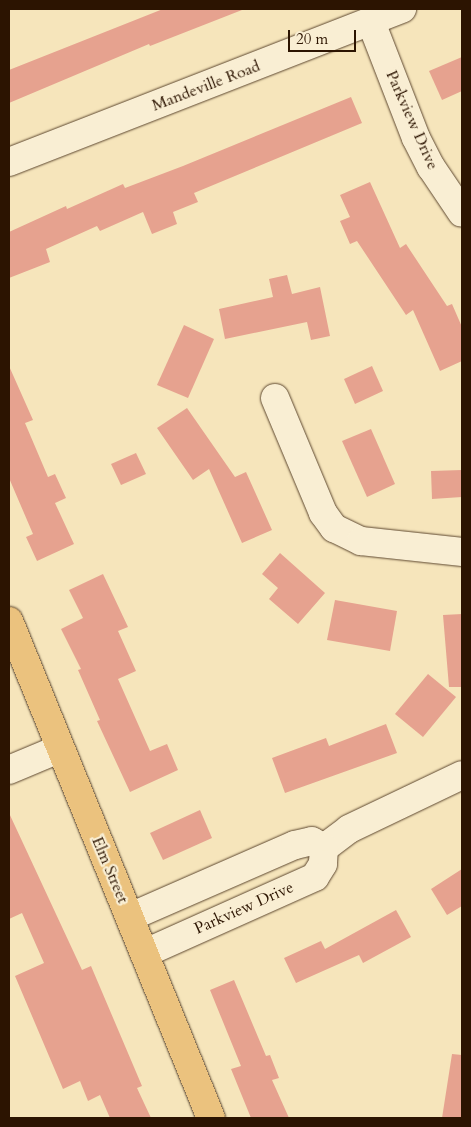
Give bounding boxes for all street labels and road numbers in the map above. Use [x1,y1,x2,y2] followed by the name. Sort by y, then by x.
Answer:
[149,57,263,115] street label: Mandeville Road
[382,67,442,173] street label: Parkview Drive
[87,834,133,906] street label: Elm Street
[191,878,297,938] street label: Parkview Drive

